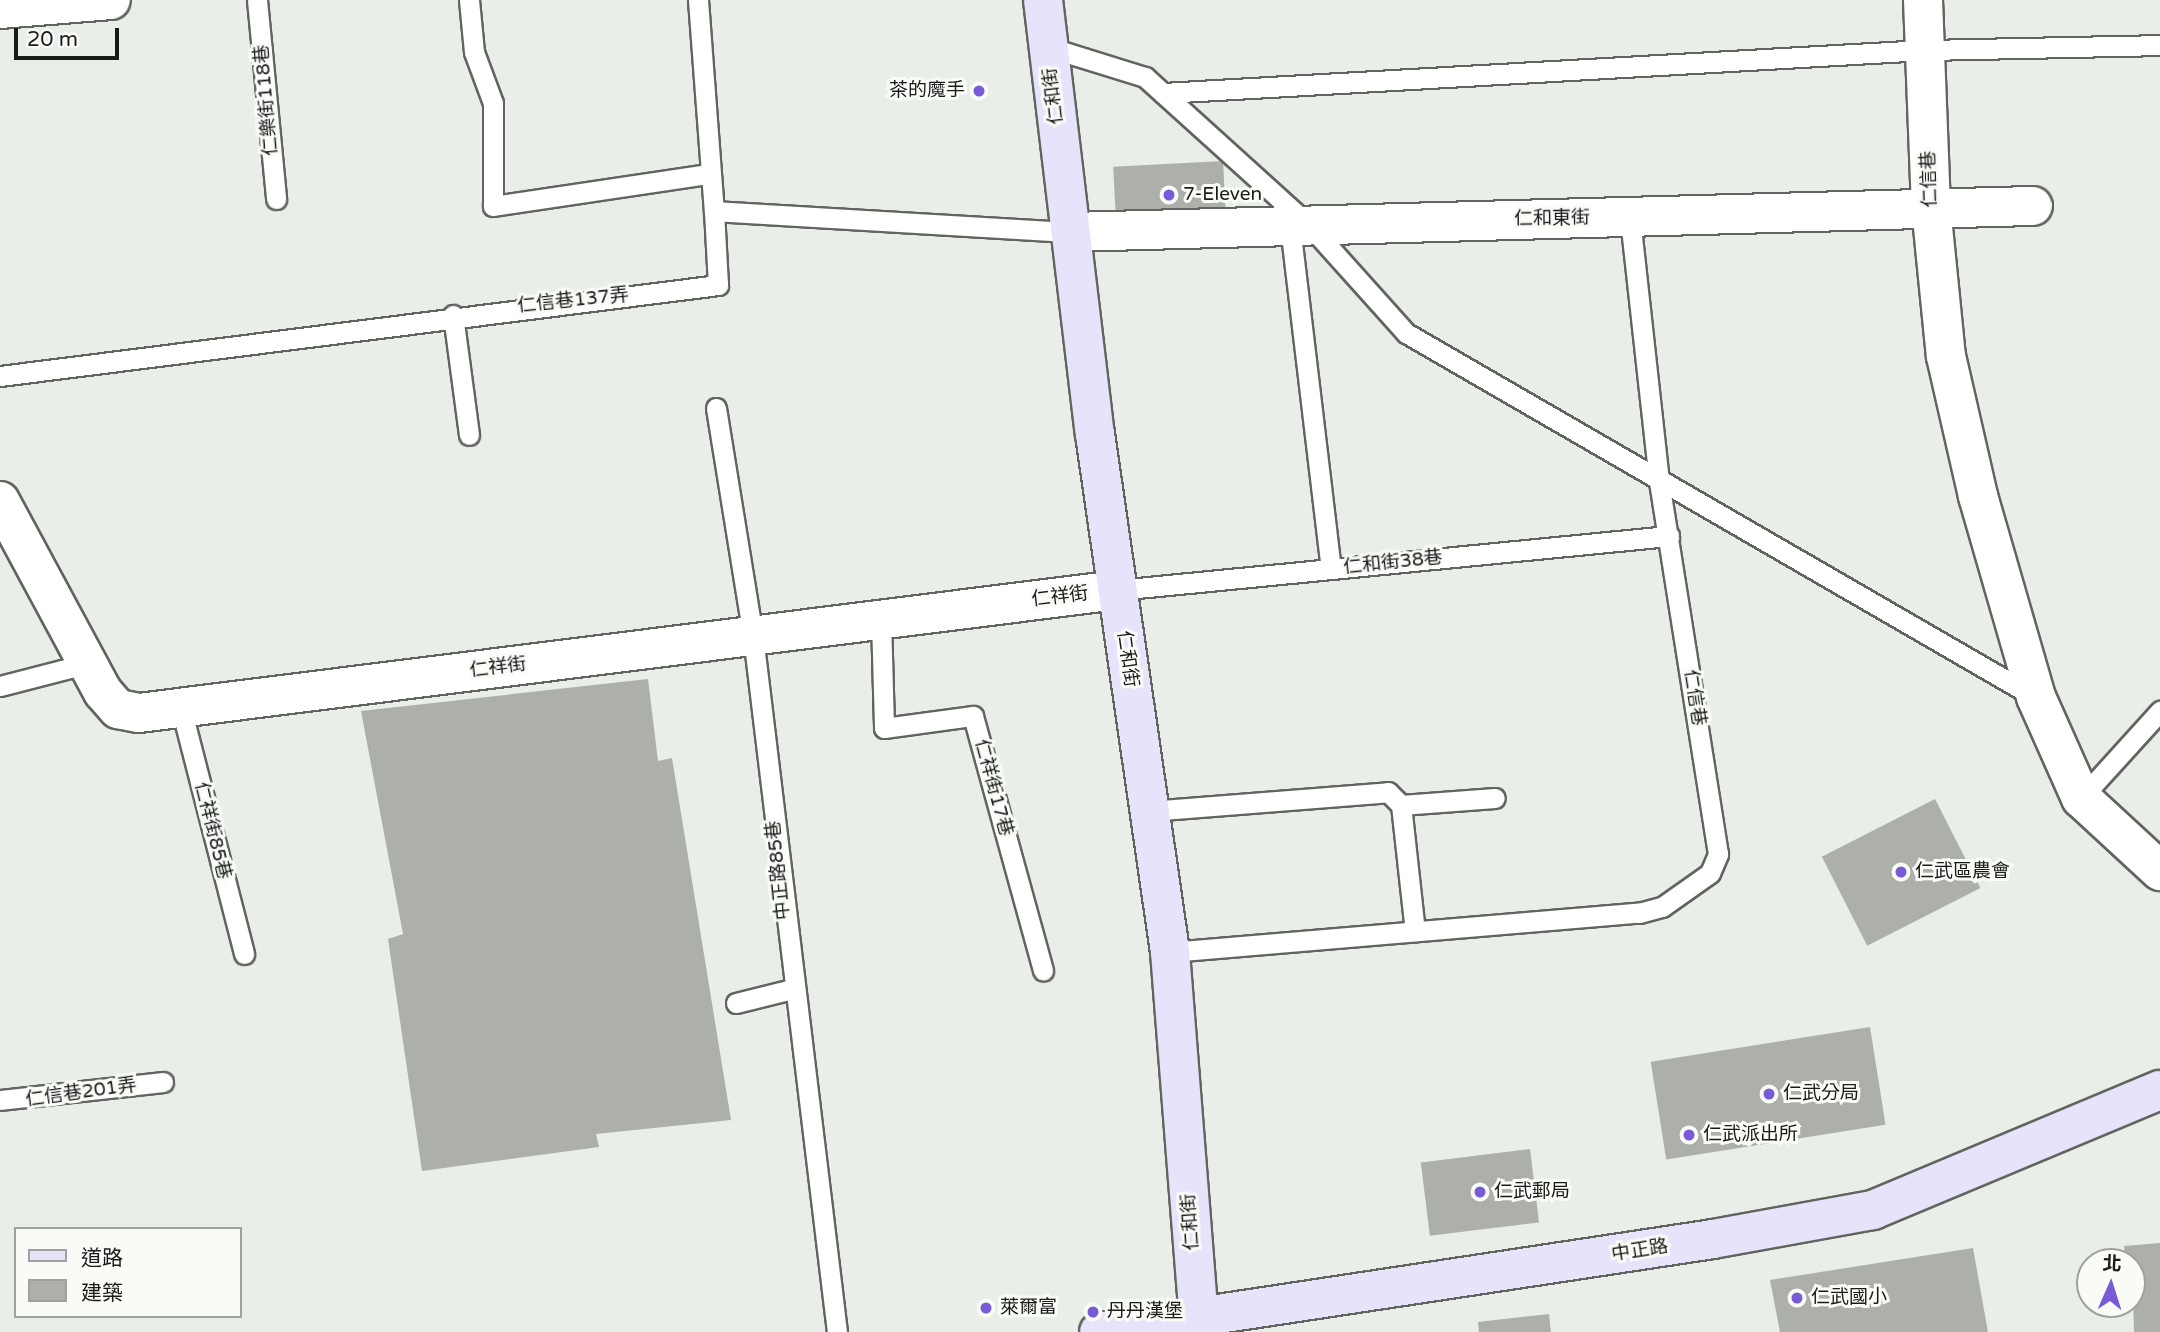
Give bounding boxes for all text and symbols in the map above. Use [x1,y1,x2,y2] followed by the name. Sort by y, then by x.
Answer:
[18,14,122,58] scale bar
[27,27,78,52] text: 20 m
[251,43,283,157] street label: 仁樂街118巷
[1039,66,1069,126] street label: 仁和街
[889,80,965,102] place label: 茶的魔手
[971,83,987,99] marker: 茶的魔手
[1918,150,1942,208] street label: 仁信巷
[1183,184,1262,206] place label: 7-Eleven
[1161,187,1177,203] marker: 7-Eleven
[1514,207,1590,231] street label: 仁和東街
[516,284,630,318] street label: 仁信巷137弄
[1342,546,1444,580] street label: 仁和街38巷
[1030,582,1090,612] street label: 仁祥街
[1112,629,1142,689] street label: 仁和街
[468,653,528,683] street label: 仁祥街
[1678,668,1710,728] street label: 仁信巷
[969,737,1017,839] street label: 仁祥街17巷
[189,780,235,882] street label: 仁祥街85巷
[762,819,796,921] street label: 中正路85巷
[1915,861,2010,883] place label: 仁武區農會
[1893,864,1909,880] marker: 仁武區農會
[24,1074,138,1112] street label: 仁信巷201弄
[1783,1083,1859,1105] place label: 仁武分局
[1761,1086,1777,1102] marker: 仁武分局
[1703,1124,1798,1146] place label: 仁武派出所
[1681,1127,1697,1143] marker: 仁武派出所
[1494,1181,1570,1203] place label: 仁武郵局
[1472,1184,1488,1200] marker: 仁武郵局
[1178,1193,1204,1251] street label: 仁和街
[14,1227,242,1318] legend
[1610,1235,1670,1267] street label: 中正路
[81,1246,123,1271] text: 道路
[2076,1248,2146,1318] north arrow
[2102,1253,2122,1276] text: 北
[81,1281,123,1306] text: 建築
[1811,1287,1887,1309] place label: 仁武國小
[1789,1290,1805,1306] marker: 仁武國小
[1000,1297,1057,1319] place label: 萊爾富
[978,1300,994,1316] marker: 萊爾富
[1107,1301,1183,1323] place label: 丹丹漢堡
[1085,1304,1101,1320] marker: 丹丹漢堡

